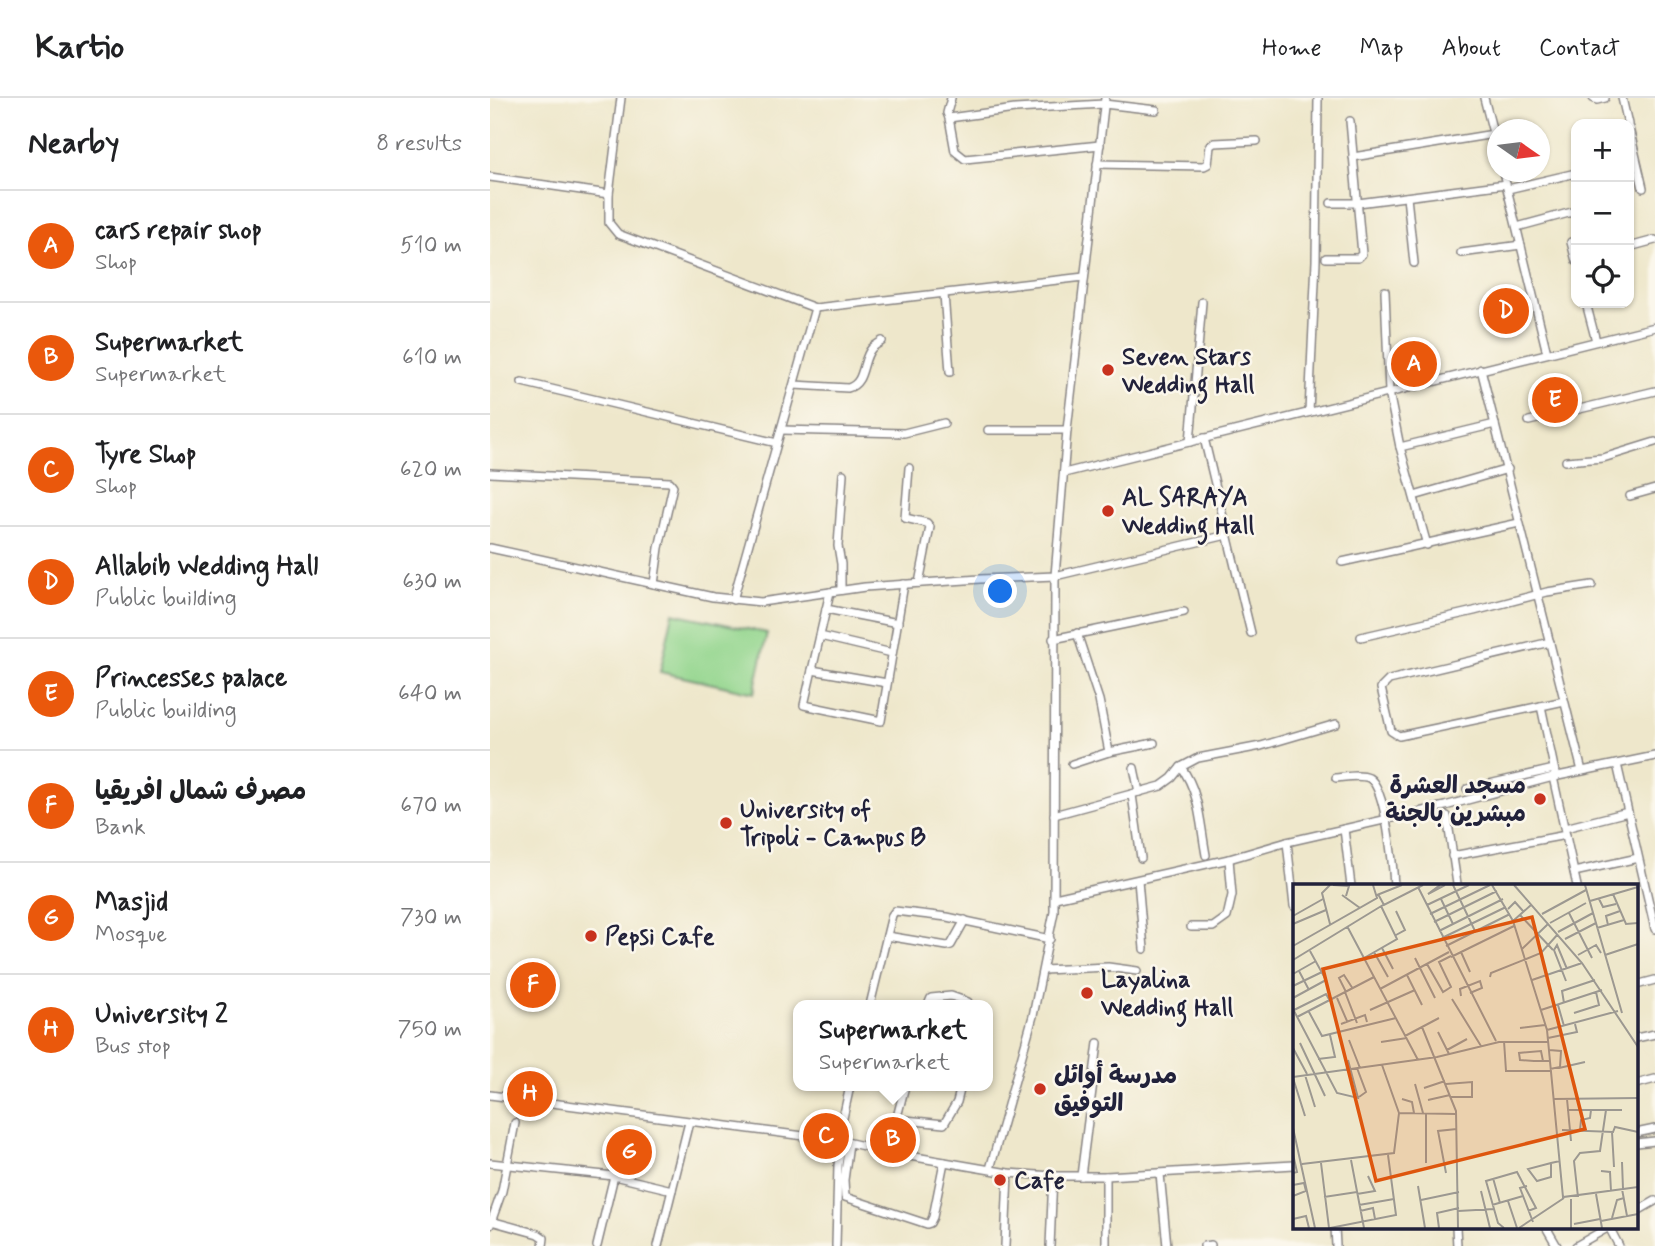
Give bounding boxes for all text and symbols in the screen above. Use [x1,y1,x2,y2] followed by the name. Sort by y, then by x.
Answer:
[35,26,124,70] text: Kartio
[1262,33,1322,64] text: Home
[1360,33,1404,64] text: Map
[1442,33,1501,64] text: About
[1539,33,1620,64] text: Contact
[1487,119,1550,182] north arrow
[1571,119,1634,308] map controls
[1571,119,1634,182] button: +
[28,124,119,163] text: Nearby
[376,129,462,159] text: 8 results
[1571,182,1634,245] button: −
[95,214,262,248] text: cars repair shop
[43,231,59,261] text: A
[400,231,462,261] text: 510 m
[1571,245,1634,308] button: locate
[95,248,137,278] text: Shop
[1483,285,1529,337] pin: D
[95,326,243,360] text: Supermarket
[1391,338,1437,390] pin: A
[1121,342,1255,404] place label: Seven Stars Wedding Hall
[44,343,58,373] text: B
[402,343,462,373] text: 610 m
[95,360,226,390] text: Supermarket
[1100,362,1116,378] marker: Seven Stars Wedding Hall
[1532,374,1578,426] pin: E
[95,438,196,472] text: Tyre Shop
[43,455,59,485] text: C
[400,455,462,485] text: 620 m
[95,472,137,502] text: Shop
[1121,483,1255,545] place label: AL SARAYA Wedding Hall
[1100,503,1116,519] marker: AL SARAYA Wedding Hall
[95,550,318,584] text: Allabib Wedding Hall
[43,567,59,597] text: D
[402,567,462,597] text: 630 m
[983,574,1017,608] your location
[95,584,237,614] text: Public building
[95,662,287,696] text: Princesses palace
[44,679,58,709] text: E
[398,679,462,709] text: 640 m
[95,696,237,726] text: Public building
[1385,771,1526,830] place label: مسجد العشرة مبشرين بالجنة
[95,775,306,809] text: مصرف شمال افريقيا
[45,791,57,821] text: F
[400,791,462,821] text: 670 m
[1532,791,1548,807] marker: مسجد العشرة مبشرين بالجنة
[740,795,926,854] place label: University of Tripoli - Campus B
[95,813,146,843] text: Bank
[718,815,734,831] marker: University of Tripoli - Campus B
[1293,884,1638,1228] inset map
[95,886,168,920] text: Masjid
[43,903,59,933] text: G
[400,903,462,933] text: 730 m
[95,920,167,950] text: Mosque
[605,922,715,953] place label: Pepsi Cafe
[583,928,599,944] marker: Pepsi Cafe
[510,959,556,1011] pin: F
[1100,965,1234,1027] place label: Layalina Wedding Hall
[1079,985,1095,1001] marker: Layalina Wedding Hall
[95,998,228,1032] text: University 2
[793,1000,993,1091] popup
[819,1014,967,1048] text: Supermarket
[43,1015,59,1045] text: H
[397,1015,462,1045] text: 750 m
[95,1032,171,1062] text: Bus stop
[819,1048,950,1078] text: Supermarket
[1054,1060,1177,1120] place label: مدرسة أوائل التوفيق
[507,1068,553,1120] pin: H
[1032,1081,1048,1097] marker: مدرسة أوائل التوفيق
[803,1110,849,1162] pin: C
[870,1114,916,1166] pin: B
[606,1126,652,1178] pin: G
[1014,1166,1065,1197] place label: Cafe
[992,1172,1008,1188] marker: Cafe

